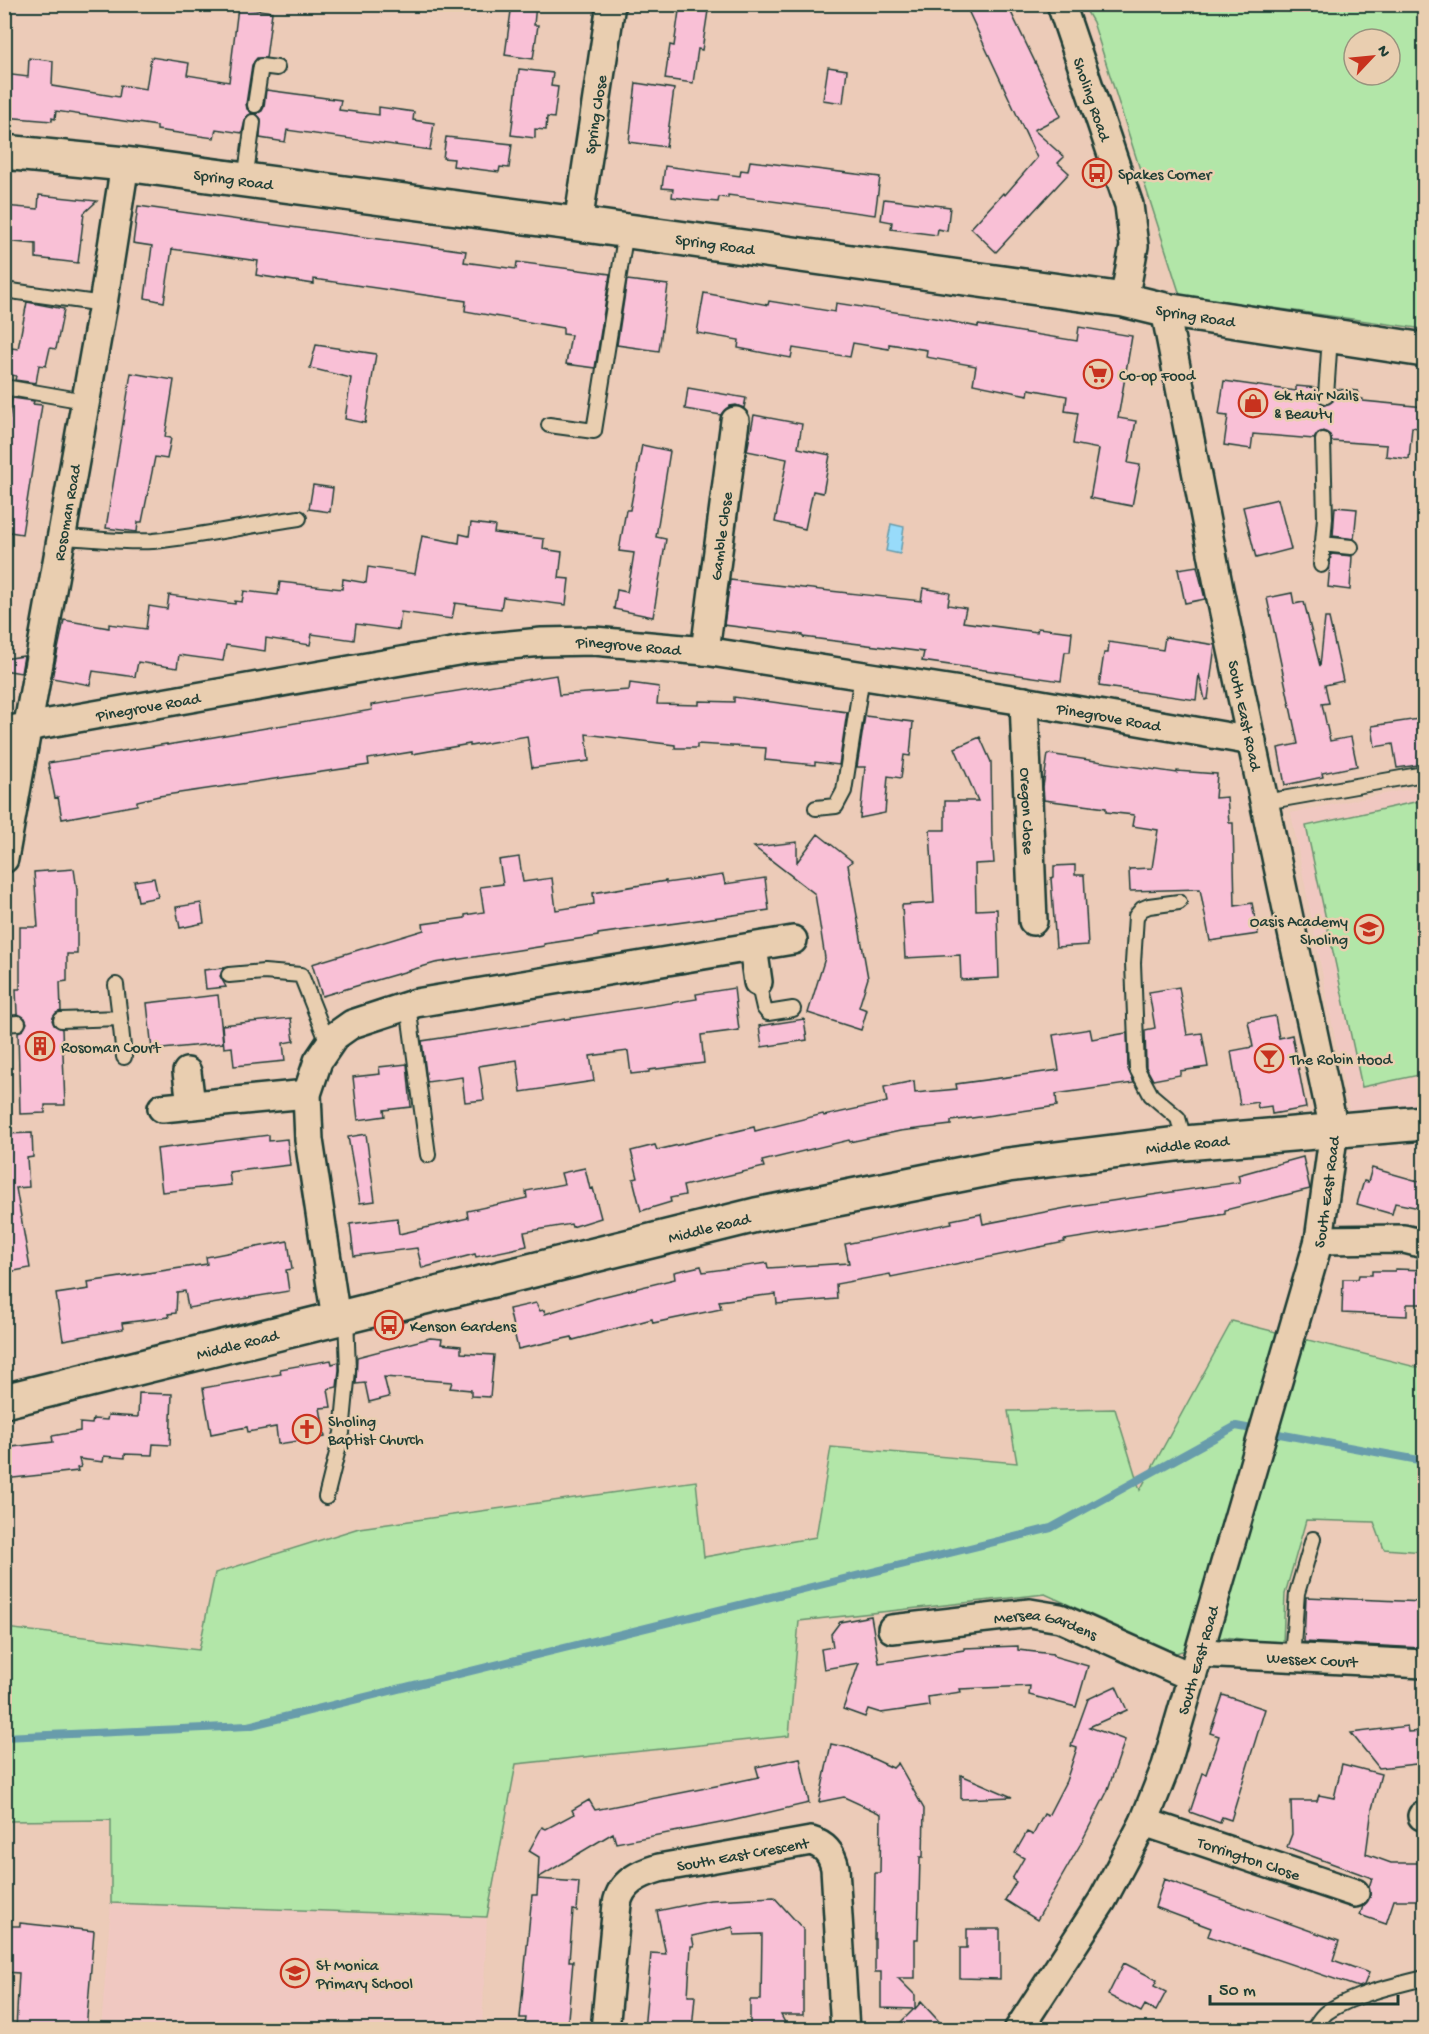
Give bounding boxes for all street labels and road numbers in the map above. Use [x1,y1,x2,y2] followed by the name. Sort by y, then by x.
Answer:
[1067,56,1113,146] street label: Sholing Road
[583,73,613,156] street label: Spring Close
[192,167,275,197] street label: Spring Road
[674,232,757,262] street label: Spring Road
[1153,302,1238,334] street label: Spring Road
[51,462,87,563] street label: Rosoman Road
[708,490,739,582] street label: Gamble Close
[575,635,683,662] street label: Pinegrove Road
[1222,659,1264,774] street label: South East Road
[94,690,204,728] street label: Pinegrove Road
[1054,701,1163,738] street label: Pinegrove Road
[1014,767,1036,856] street label: Oregon Close
[1145,1133,1232,1161] street label: Middle Road
[1311,1134,1346,1251] street label: South East Road
[667,1210,754,1249] street label: Middle Road
[195,1327,282,1366] street label: Middle Road
[1175,1603,1225,1717] street label: South East Road
[993,1607,1100,1647] street label: Mersea Gardens
[1266,1650,1359,1674] street label: Wessex Court
[1193,1834,1302,1887] street label: Torrington Close
[676,1835,812,1878] street label: South East Crescent

